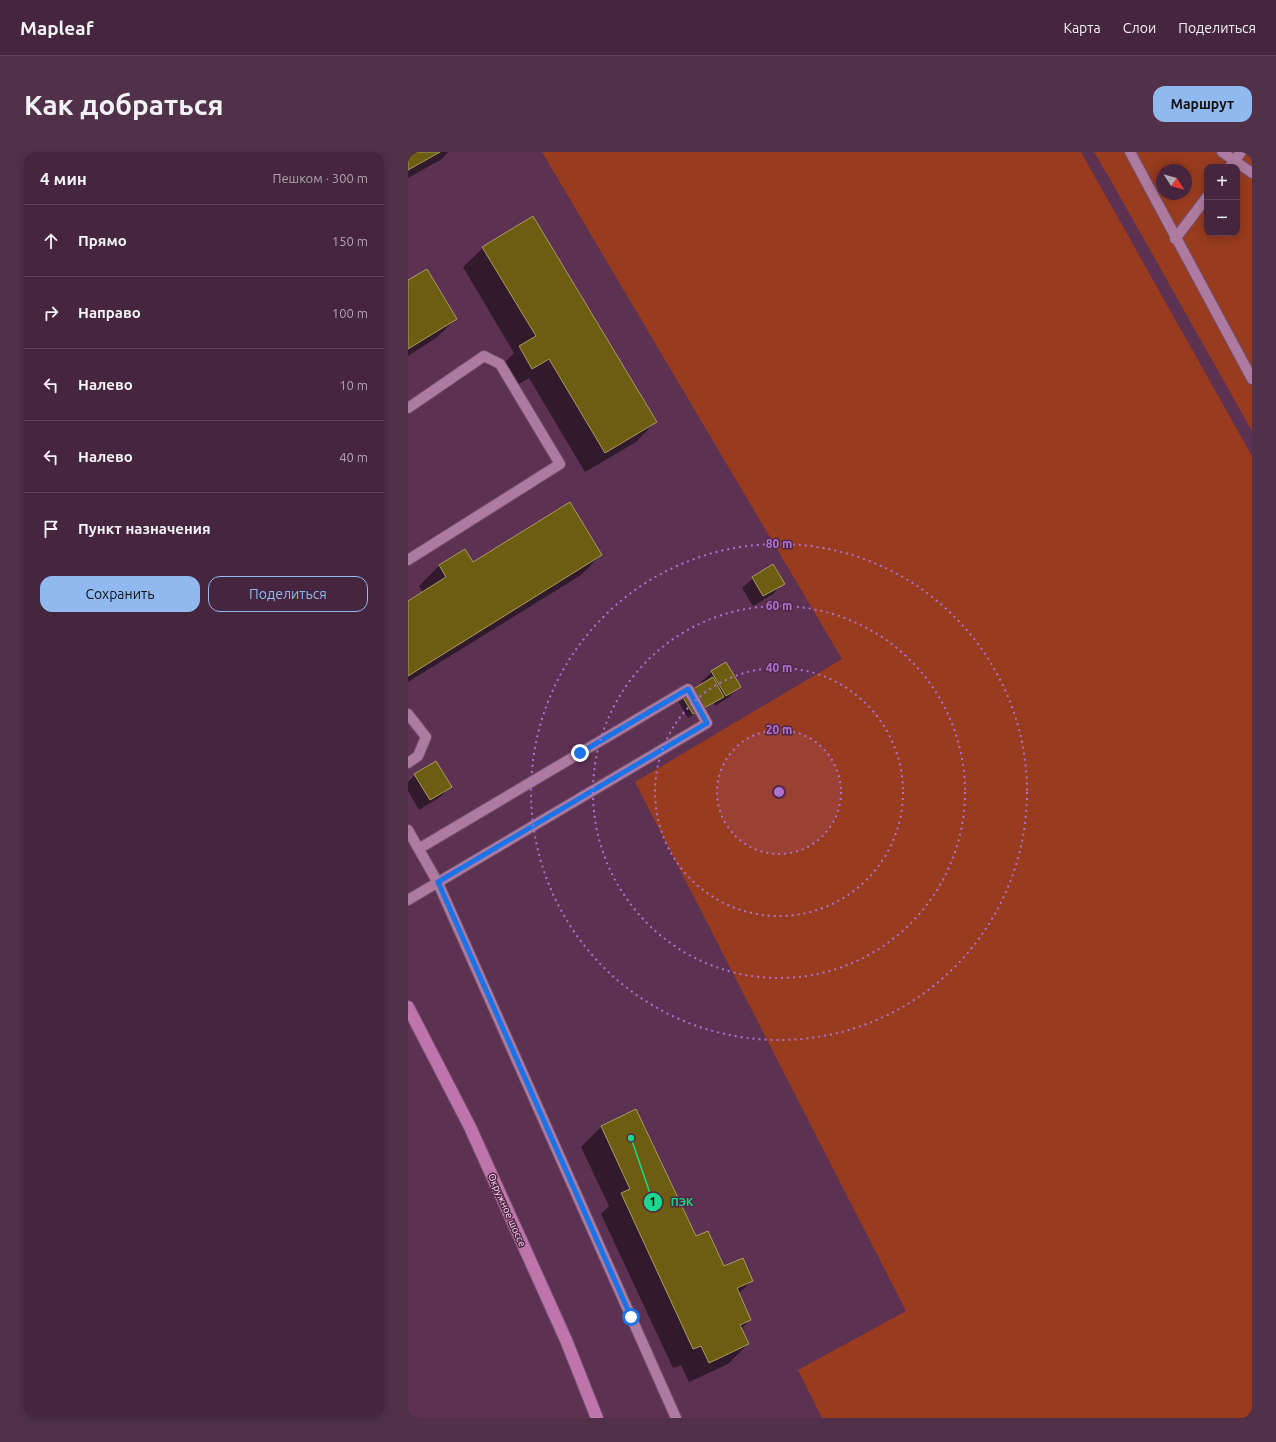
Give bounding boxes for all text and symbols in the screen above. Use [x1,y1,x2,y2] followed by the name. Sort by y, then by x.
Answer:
[20,17,93,39] text: Mapleaf
[1063,20,1101,36] text: Карта
[1123,20,1156,36] text: Слои
[1178,20,1256,36] text: Поделиться
[1153,86,1252,122] button: Маршрут
[24,89,223,120] text: Как добраться
[1156,164,1192,200] north arrow
[1204,164,1240,236] map controls
[1204,164,1240,200] button: +
[40,169,87,188] text: 4 мин
[272,171,368,185] text: Пешком · 300 m
[1204,200,1240,236] button: −
[40,230,62,252] icon: ahead
[78,232,127,249] text: Прямо
[332,234,368,248] text: 150 m
[40,302,62,324] icon: right
[78,304,141,321] text: Направо
[332,306,368,320] text: 100 m
[40,374,62,396] icon: left
[78,376,133,393] text: Налево
[339,378,368,392] text: 10 m
[40,446,62,468] icon: left
[78,448,133,465] text: Налево
[339,450,368,464] text: 40 m
[40,518,62,540] icon: arrive
[78,520,211,537] text: Пункт назначения
[766,537,792,550] text: 80 m
[40,576,200,612] button: Сохранить
[208,576,368,612] button: Поделиться
[766,599,792,612] text: 60 m
[766,661,792,674] text: 40 m
[766,723,792,736] text: 20 m
[571,744,589,762] route end
[772,785,786,799] centre of rings
[486,1172,528,1248] street label: Окружное шоссе
[643,1190,702,1213] callout: ПЭК
[650,1195,656,1208] text: 1
[671,1196,694,1208] text: ПЭК
[622,1308,640,1326] route start

